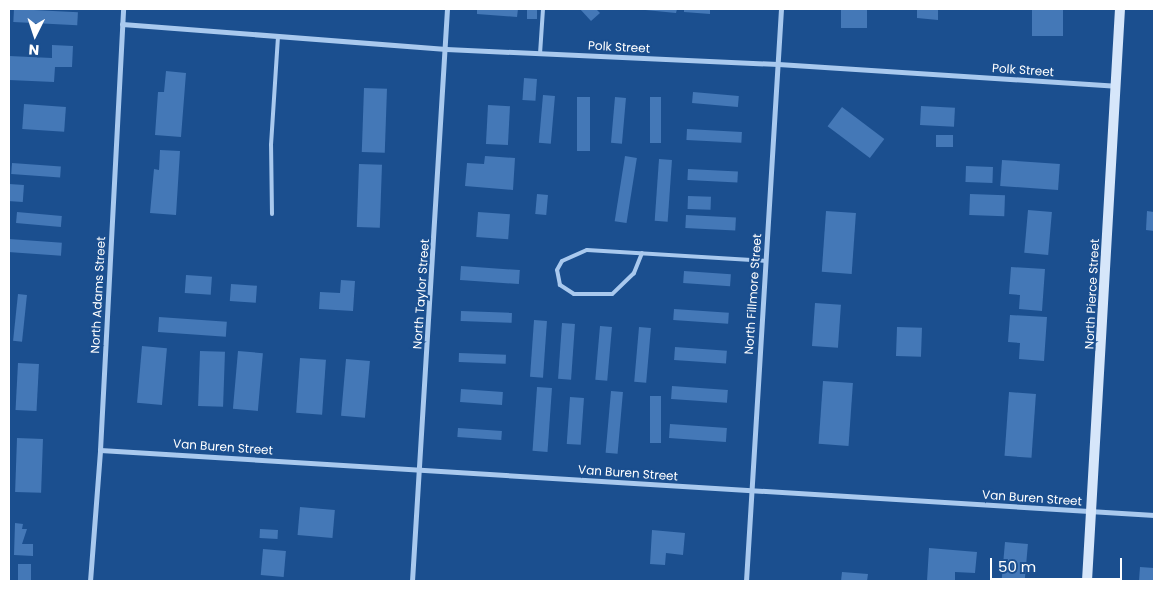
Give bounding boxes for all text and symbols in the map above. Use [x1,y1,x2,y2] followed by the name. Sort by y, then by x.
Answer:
[10,10,60,60] north arrow
[588,38,650,56] street label: Polk Street
[28,40,40,60] text: N
[992,61,1054,79] street label: Polk Street
[742,233,764,355] street label: North Fillmore Street
[88,236,108,354] street label: North Adams Street
[410,238,432,350] street label: North Taylor Street
[1082,238,1102,350] street label: North Pierce Street
[173,436,273,458] street label: Van Buren Street
[578,462,678,484] street label: Van Buren Street
[982,487,1082,509] street label: Van Buren Street
[993,548,1126,580] scale bar
[998,556,1036,577] text: 50 m

